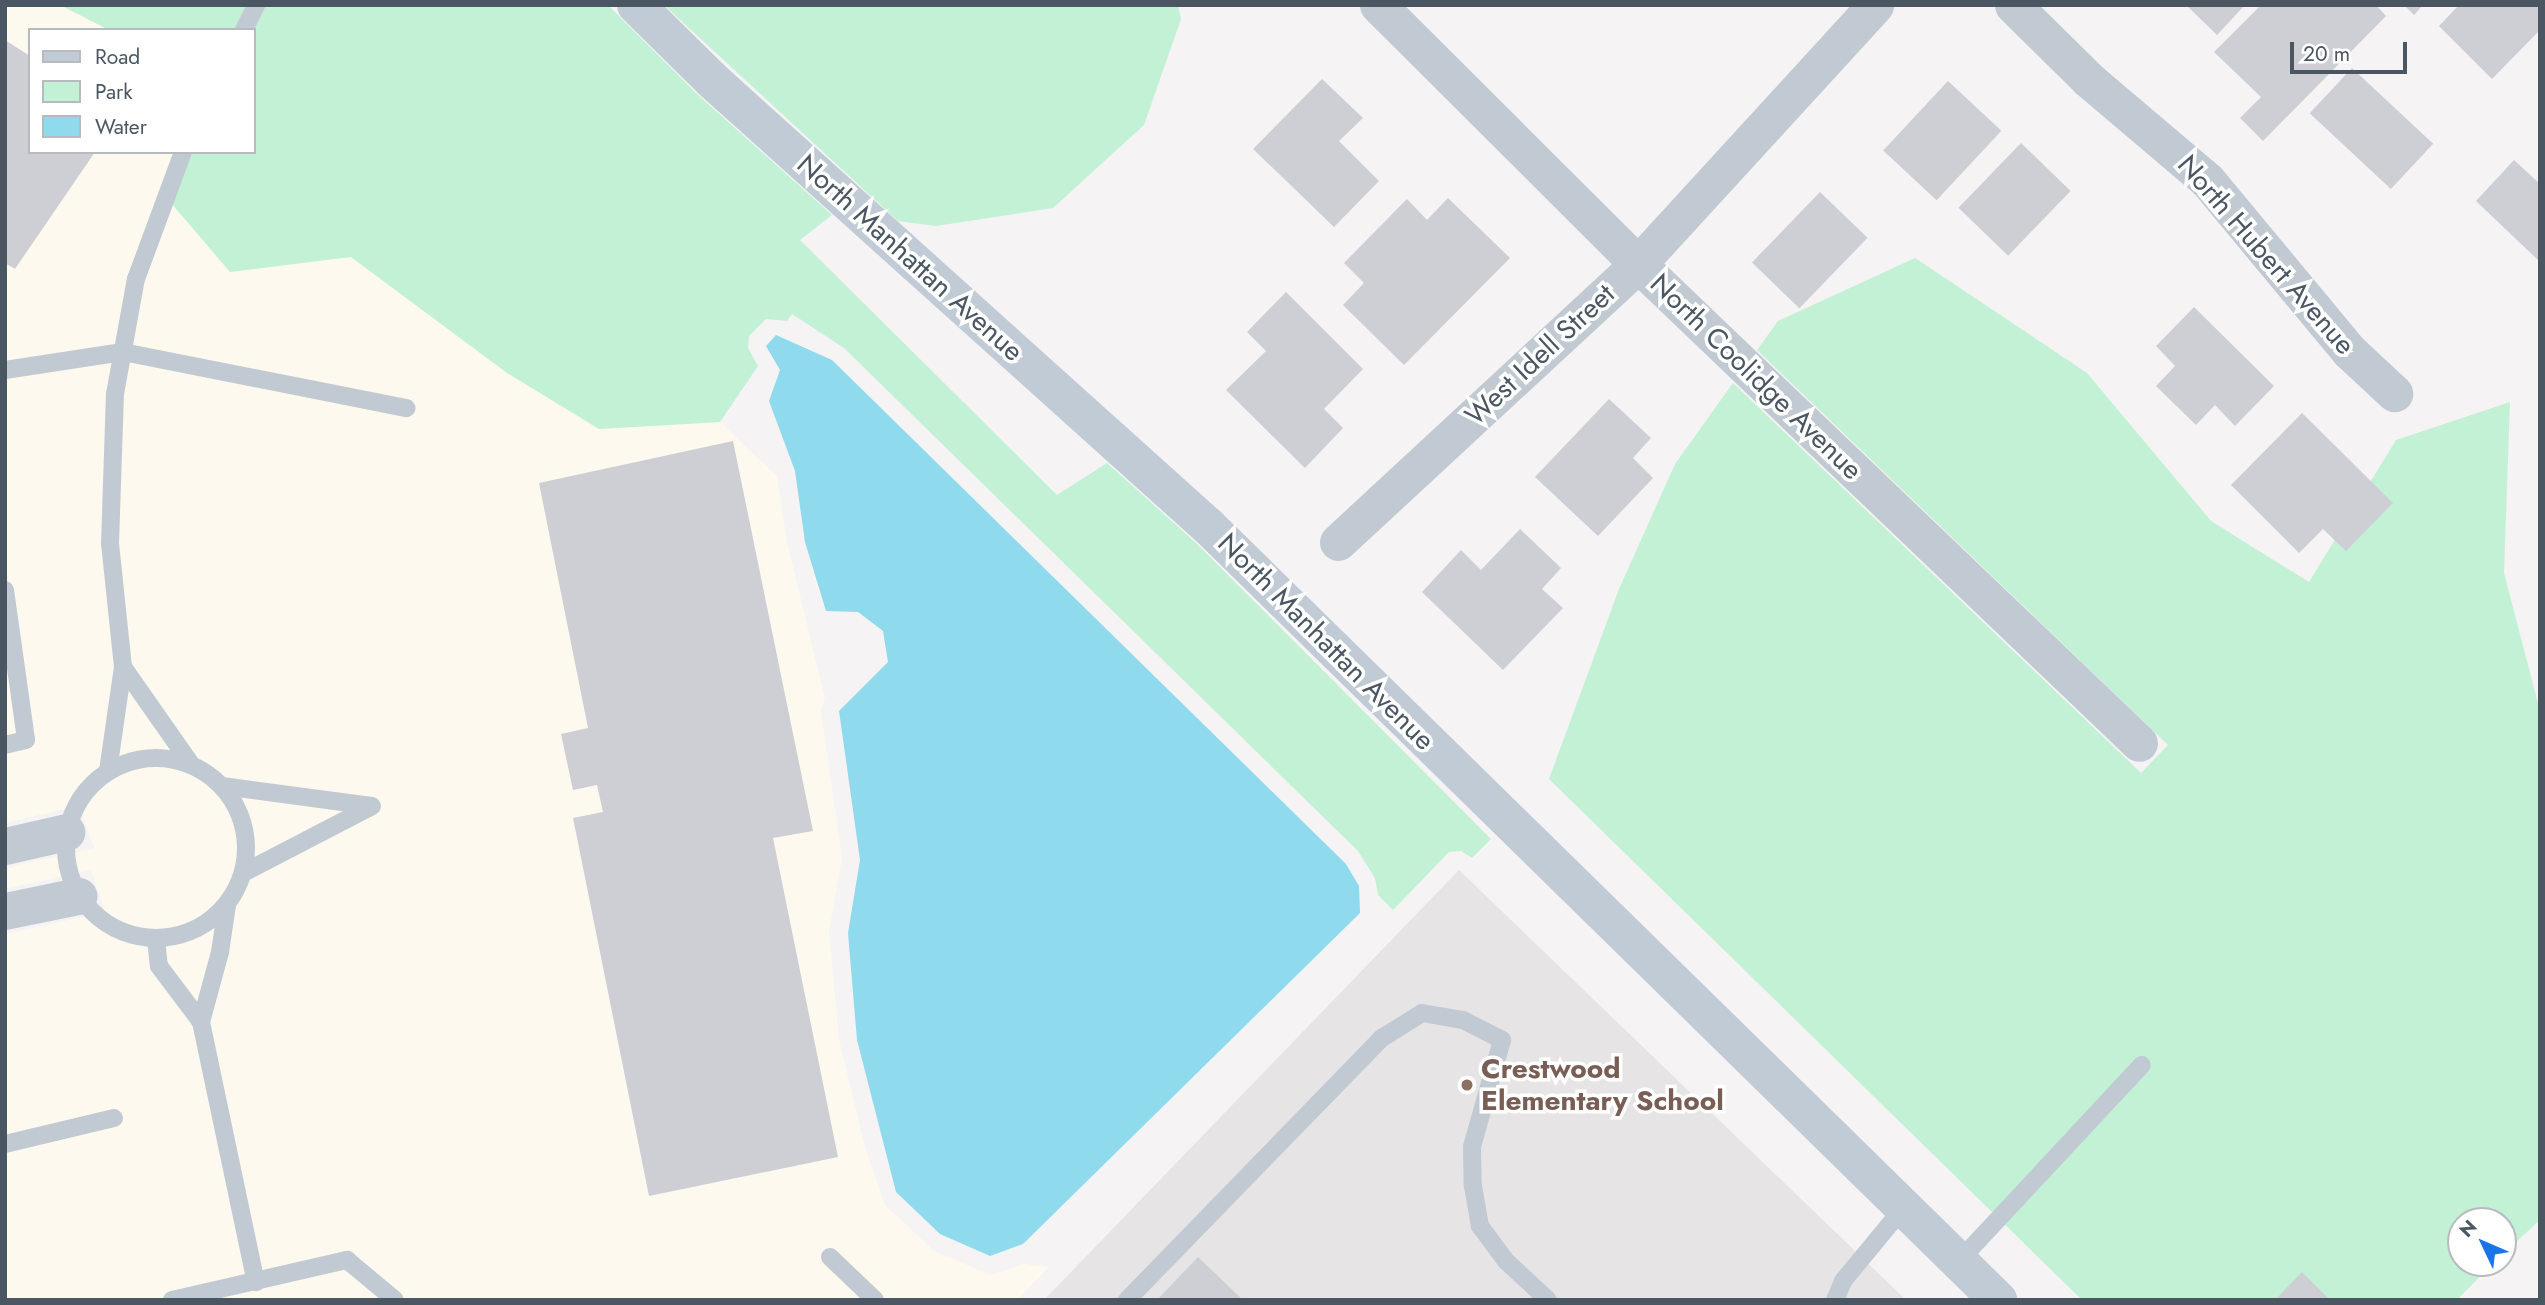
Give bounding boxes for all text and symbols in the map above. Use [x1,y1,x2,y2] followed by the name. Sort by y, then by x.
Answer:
[28,28,256,154] legend
[2293,28,2410,72] scale bar
[2303,39,2350,69] text: 20 m
[95,42,140,72] text: Road
[95,77,132,107] text: Park
[95,112,147,142] text: Water
[790,148,1030,368] street label: North Manhattan Avenue
[2170,148,2362,362] street label: North Hubert Avenue
[1643,267,1869,487] street label: North Coolidge Avenue
[1458,277,1622,433] street label: West Idell Street
[1211,527,1441,757] street label: North Manhattan Avenue
[1481,1052,1724,1118] place label: Crestwood Elementary School
[1459,1077,1475,1093] marker: Crestwood Elementary School
[2447,1207,2517,1277] north arrow
[2453,1214,2483,1243] text: N

